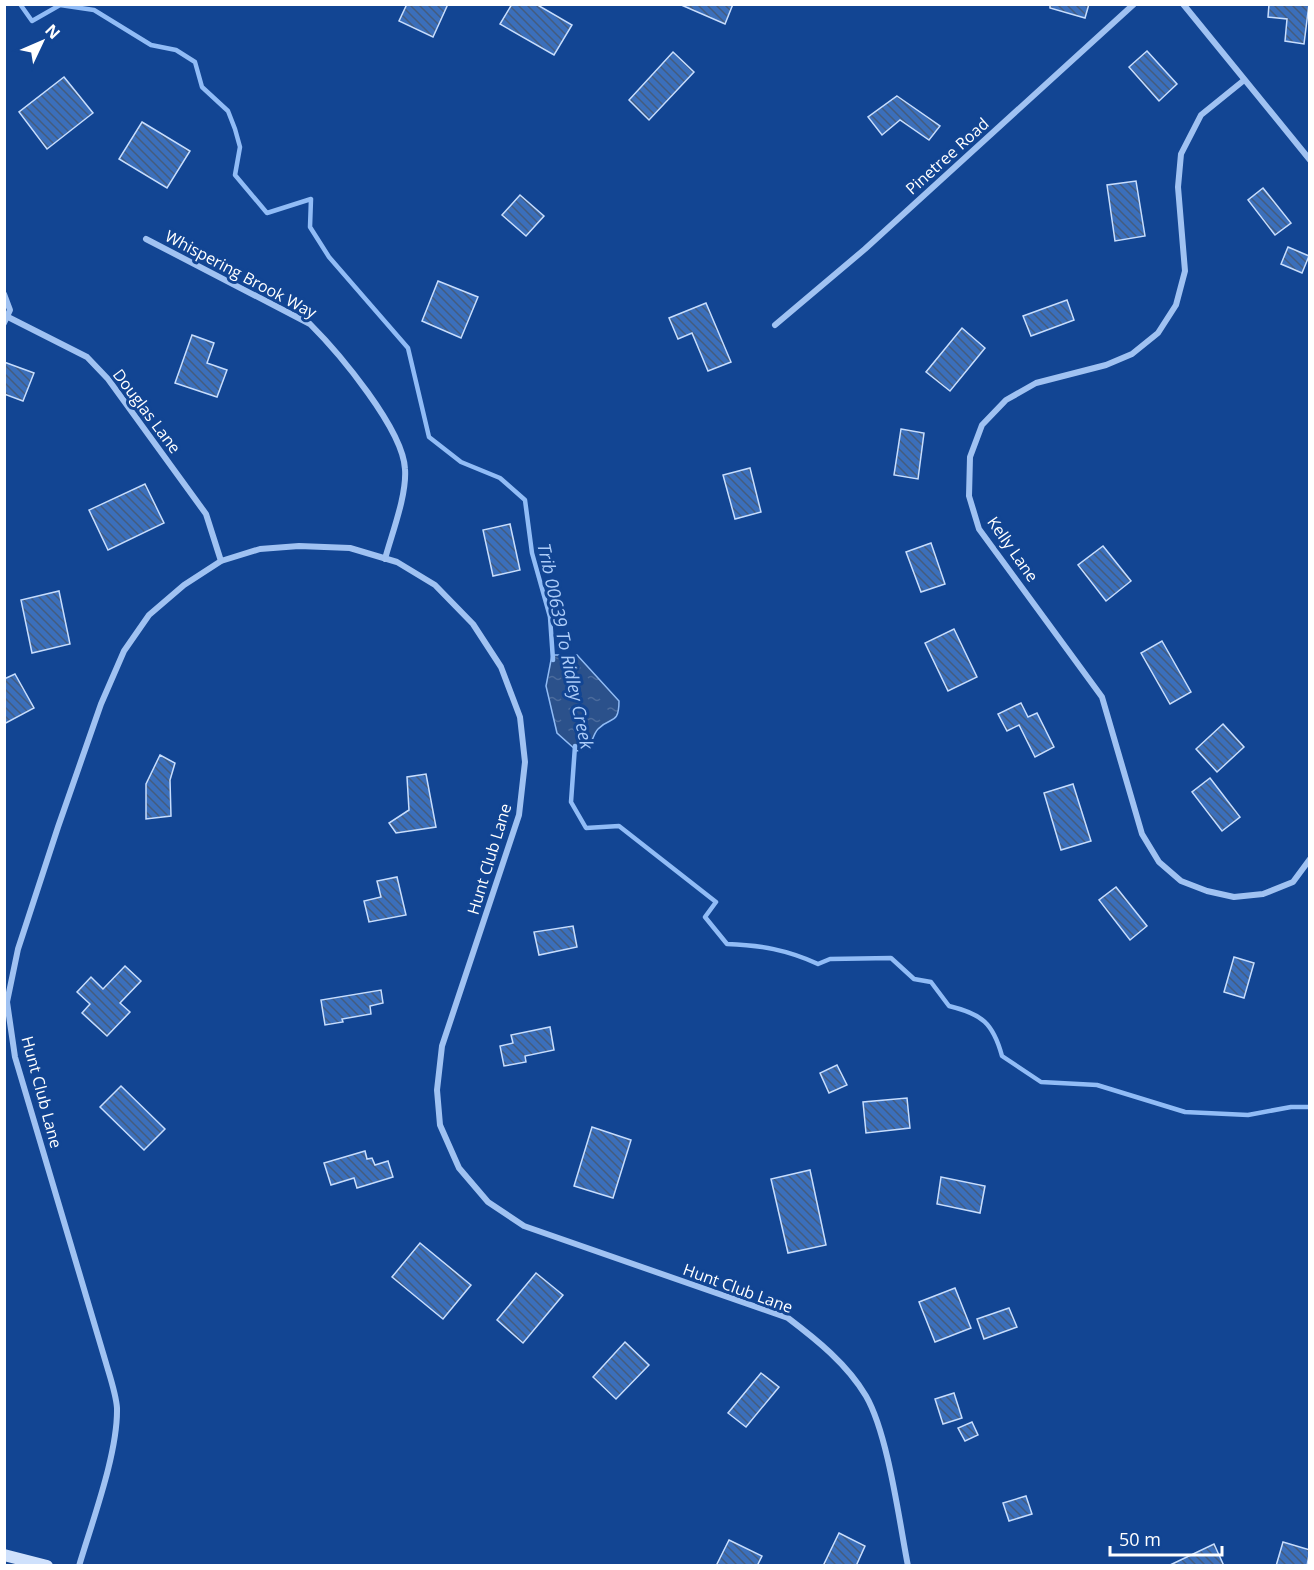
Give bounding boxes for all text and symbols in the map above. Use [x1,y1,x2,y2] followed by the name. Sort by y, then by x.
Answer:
[12,12,72,72] north arrow
[40,19,65,44] text: N
[901,113,993,199] street label: Pinetree Road
[161,225,321,324] street label: Whispering Brook Way
[108,364,186,458] street label: Douglas Lane
[982,512,1044,586] street label: Kelly Lane
[532,541,600,752] water label: Trib 00639 To Ridley Creek
[462,801,516,917] street label: Hunt Club Lane
[16,1034,68,1150] street label: Hunt Club Lane
[680,1258,796,1318] street label: Hunt Club Lane
[1110,1519,1222,1557] scale bar
[1119,1527,1161,1551] text: 50 m

